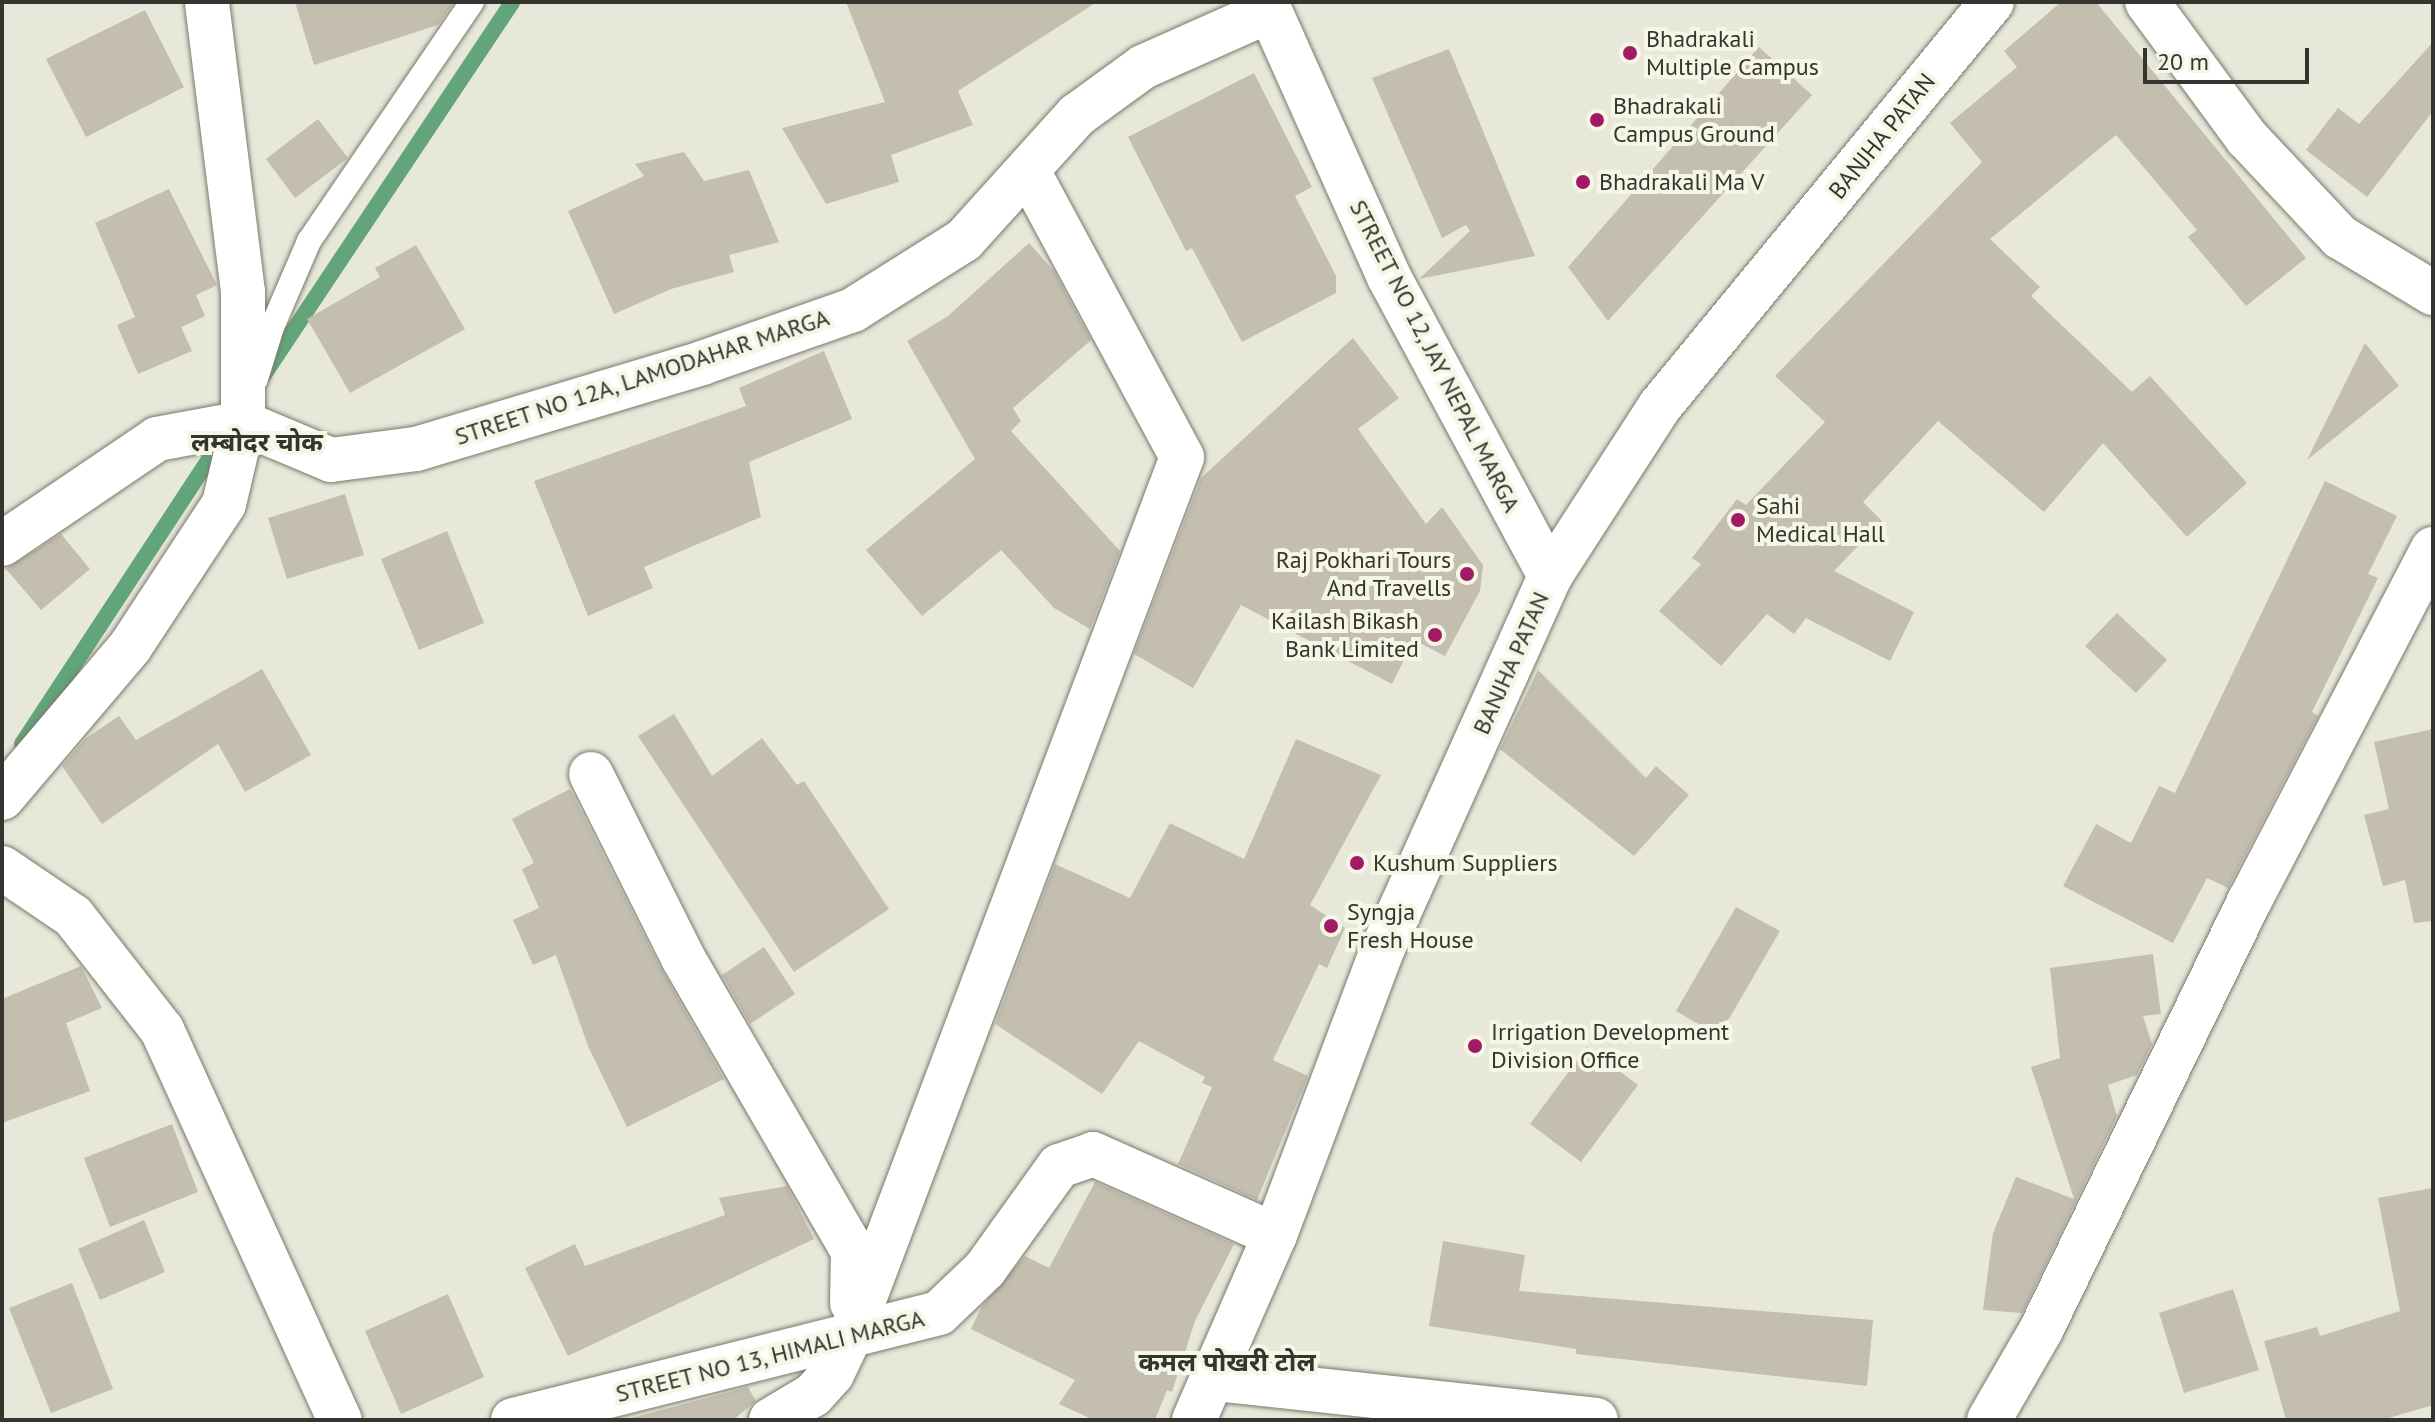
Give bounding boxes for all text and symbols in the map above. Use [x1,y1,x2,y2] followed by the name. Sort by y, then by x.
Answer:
[1646,25,1819,81] place label: Bhadrakali Multiple Campus
[2147,32,2313,82] scale bar
[1621,44,1639,62] marker: Bhadrakali Multiple Campus
[2157,46,2209,77] text: 20 m
[1822,67,1942,205] street label: BANJHA PATAN
[1613,92,1775,148] place label: Bhadrakali Campus Ground
[1588,111,1606,129] marker: Bhadrakali Campus Ground
[1599,168,1765,196] place label: Bhadrakali Ma V
[1574,173,1592,191] marker: Bhadrakali Ma V
[1343,193,1527,519] street label: STREET NO 12, JAY NEPAL MARGA
[450,302,834,452] street label: STREET NO 12A, LAMODAHAR MARGA
[191,426,323,458] district label: लम्बोदर चोक
[1756,492,1885,548] place label: Sahi Medical Hall
[1727,509,1749,531] marker: Sahi Medical Hall
[1275,546,1451,602] place label: Raj Pokhari Tours And Travells
[1458,565,1476,583] marker: Raj Pokhari Tours And Travells
[1467,587,1555,739] street label: BANJHA PATAN
[1271,607,1419,663] place label: Kailash Bikash Bank Limited
[1426,626,1444,644] marker: Kailash Bikash Bank Limited
[1373,849,1558,877] place label: Kushum Suppliers
[1348,854,1366,872] marker: Kushum Suppliers
[1347,898,1474,954] place label: Syngja Fresh House
[1322,917,1340,935] marker: Syngja Fresh House
[1491,1018,1729,1074] place label: Irrigation Development Division Office
[1466,1037,1484,1055] marker: Irrigation Development Division Office
[611,1303,929,1409] street label: STREET NO 13, HIMALI MARGA
[1138,1346,1316,1378] district label: कमल पोखरी टोल

